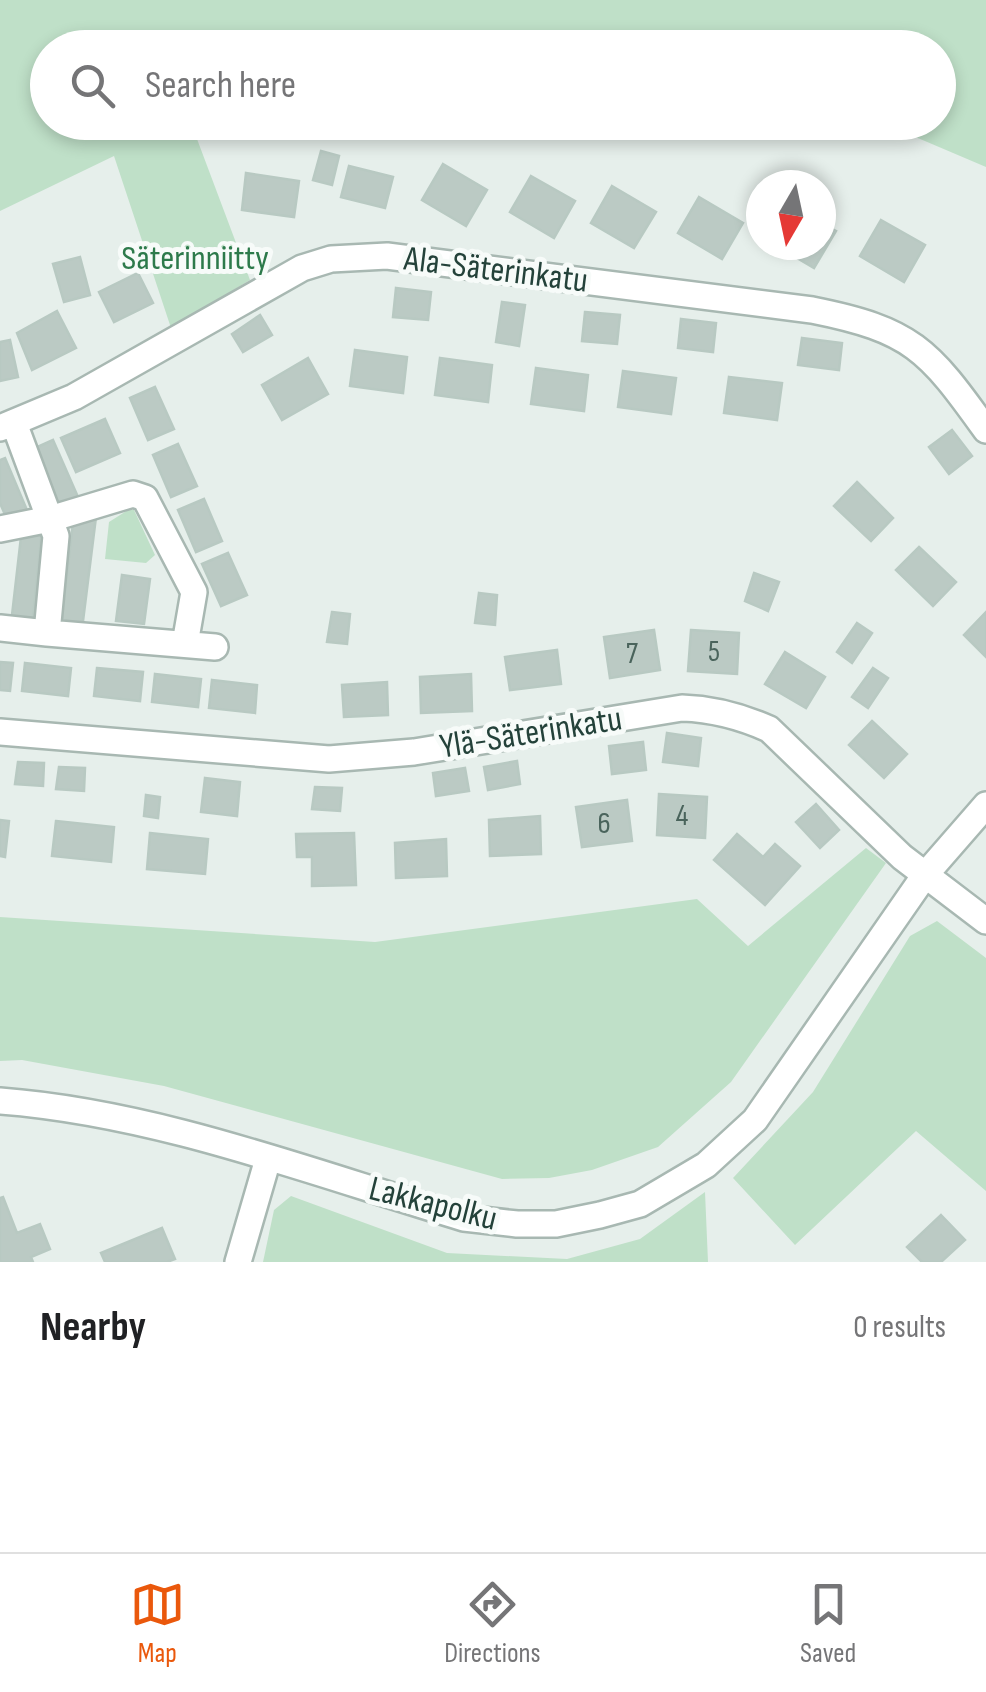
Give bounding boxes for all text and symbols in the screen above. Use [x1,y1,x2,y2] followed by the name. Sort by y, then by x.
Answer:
[30,30,956,140] search box
[65,58,120,113] icon: search
[145,63,296,108] text: Search here
[746,170,836,260] north arrow
[121,237,269,280] park label: Säterinniitty
[401,237,590,303] street label: Ala-Säterinkatu
[708,634,720,670] house number: 5
[626,636,638,672] house number: 7
[437,697,625,769] street label: Ylä-Säterinkatu
[676,798,688,834] house number: 4
[597,806,611,842] house number: 6
[365,1167,501,1241] street label: Lakkapolku
[40,1302,146,1353] text: Nearby
[853,1308,946,1347] text: 0 results
[130,1577,185,1670] tab: Map
[444,1577,541,1670] tab: Directions
[800,1577,856,1670] tab: Saved

